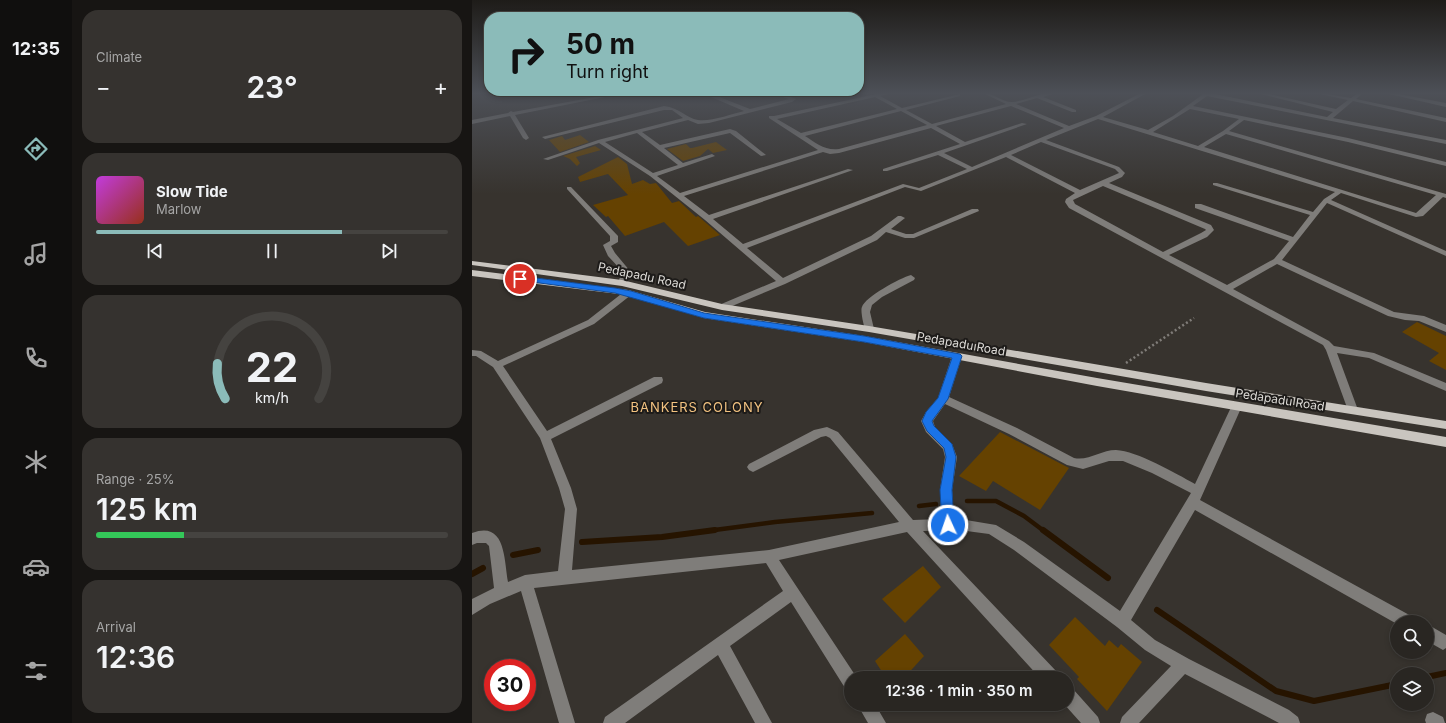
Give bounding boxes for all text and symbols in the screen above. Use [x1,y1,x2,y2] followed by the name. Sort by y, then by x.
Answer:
[566,27,635,61] text: 50 m
[500,28,552,80] icon: right
[12,38,60,59] text: 12:35
[96,49,142,65] text: Climate
[566,61,649,82] text: Turn right
[246,69,298,105] text: 23°
[96,74,111,100] text: −
[433,74,448,100] text: +
[22,135,50,163] icon: directions
[156,182,228,201] text: Slow Tide
[156,201,202,217] text: Marlow
[22,240,50,268] icon: music
[144,240,166,262] icon: previous
[261,240,283,262] icon: pause
[378,240,400,262] icon: next
[597,259,688,292] street label: Pedapadu Road
[503,262,537,296] pin
[509,268,531,290] icon: arrive
[916,328,1007,359] street label: Pedapadu Road
[246,342,298,392] text: 22
[22,344,50,372] icon: phone
[1235,385,1326,414] street label: Pedapadu Road
[255,389,289,406] text: km/h
[630,399,764,415] district label: BANKERS COLONY
[22,448,50,476] icon: climate
[96,471,175,487] text: Range · 25%
[96,491,198,527] text: 125 km
[927,504,969,546] position arrow
[22,553,50,581] icon: car
[1390,615,1434,711] map controls
[1390,615,1434,659] button: search
[96,619,136,635] text: Arrival
[96,639,175,675] text: 12:36
[22,657,50,685] icon: filters
[484,659,536,711] speed limit sign: 30
[1390,667,1434,711] button: layers
[885,681,1033,700] text: 12:36 · 1 min · 350 m

